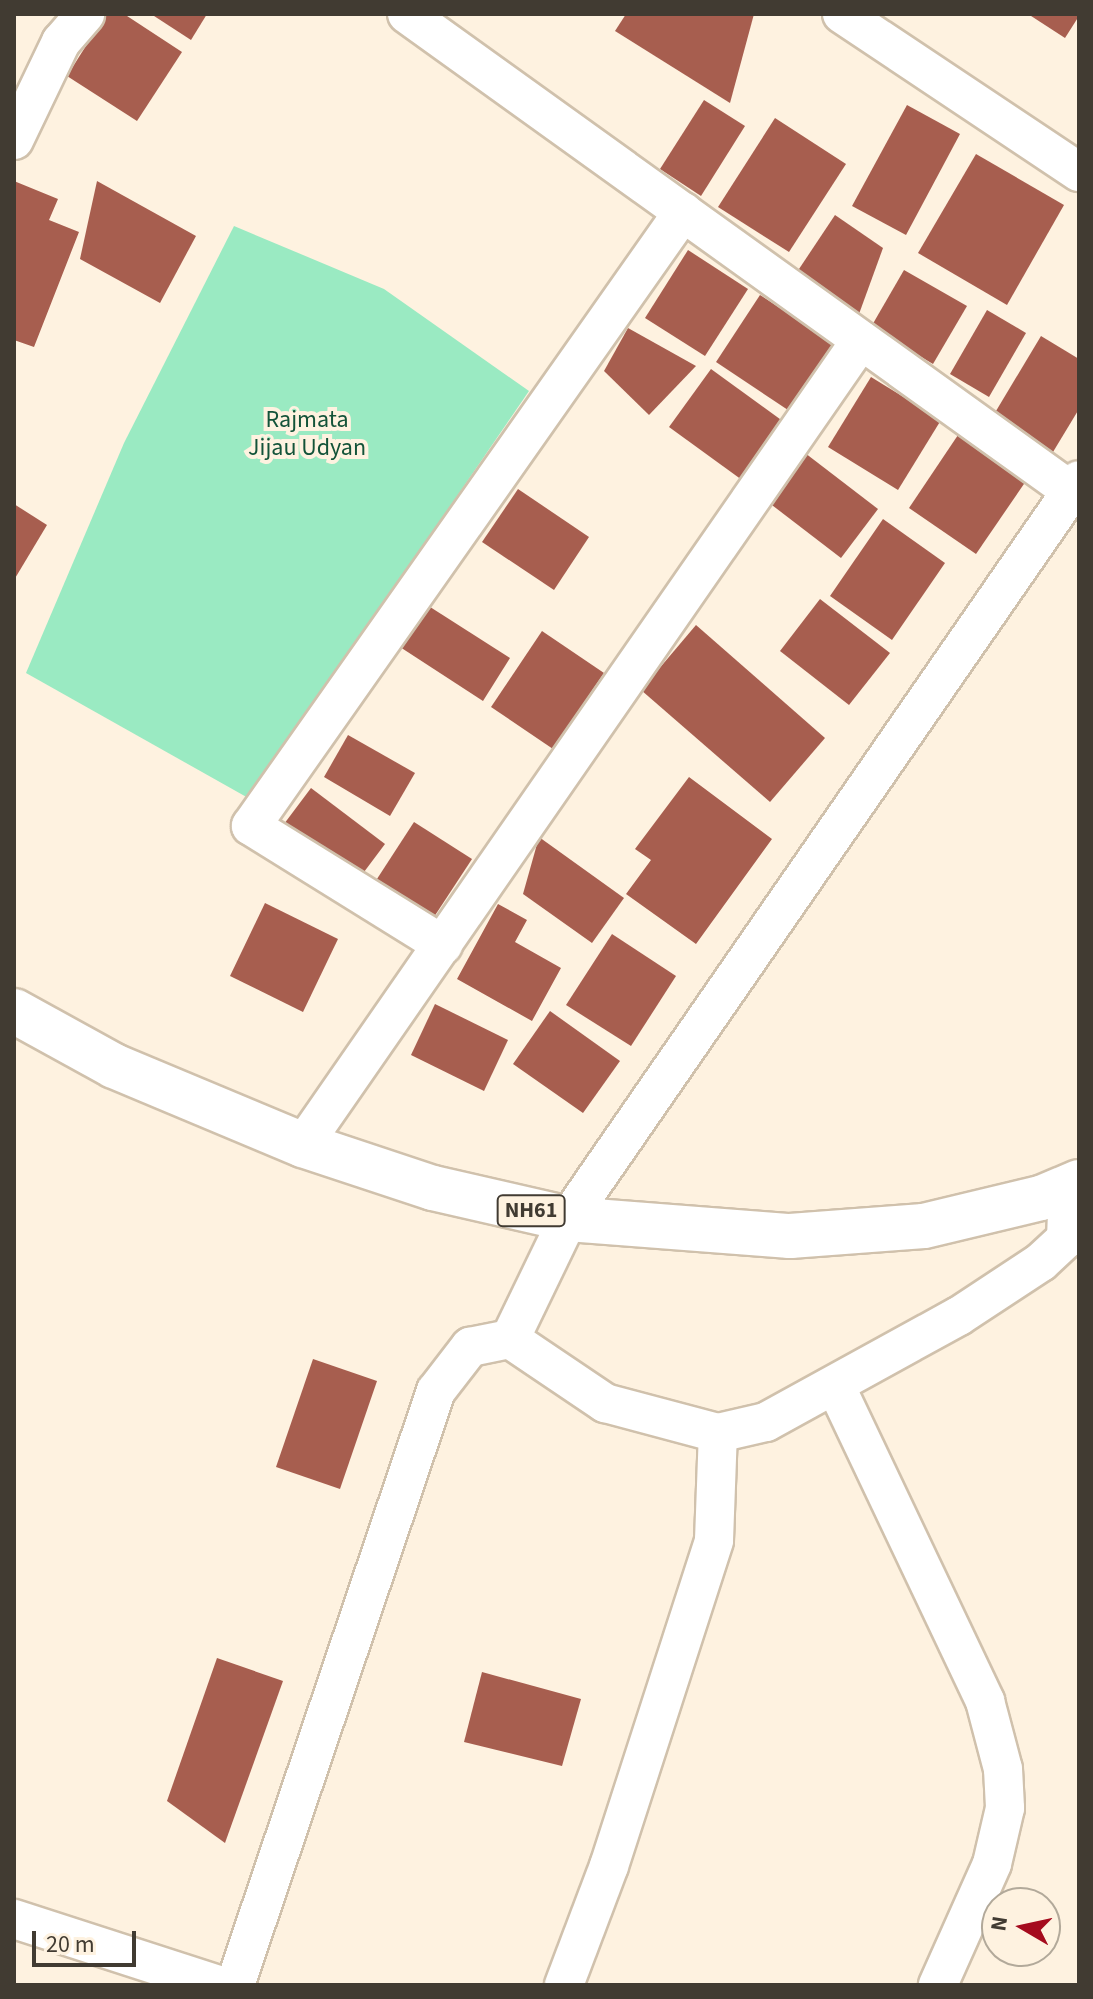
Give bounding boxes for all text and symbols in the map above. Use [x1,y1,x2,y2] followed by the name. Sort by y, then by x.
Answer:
[248,406,366,462] park label: Rajmata Jijau Udyan
[495,1193,567,1229] road number: NH61
[981,1887,1061,1967] north arrow
[982,1914,1016,1933] text: N
[36,1915,140,1965] scale bar
[46,1927,95,1962] text: 20 m

